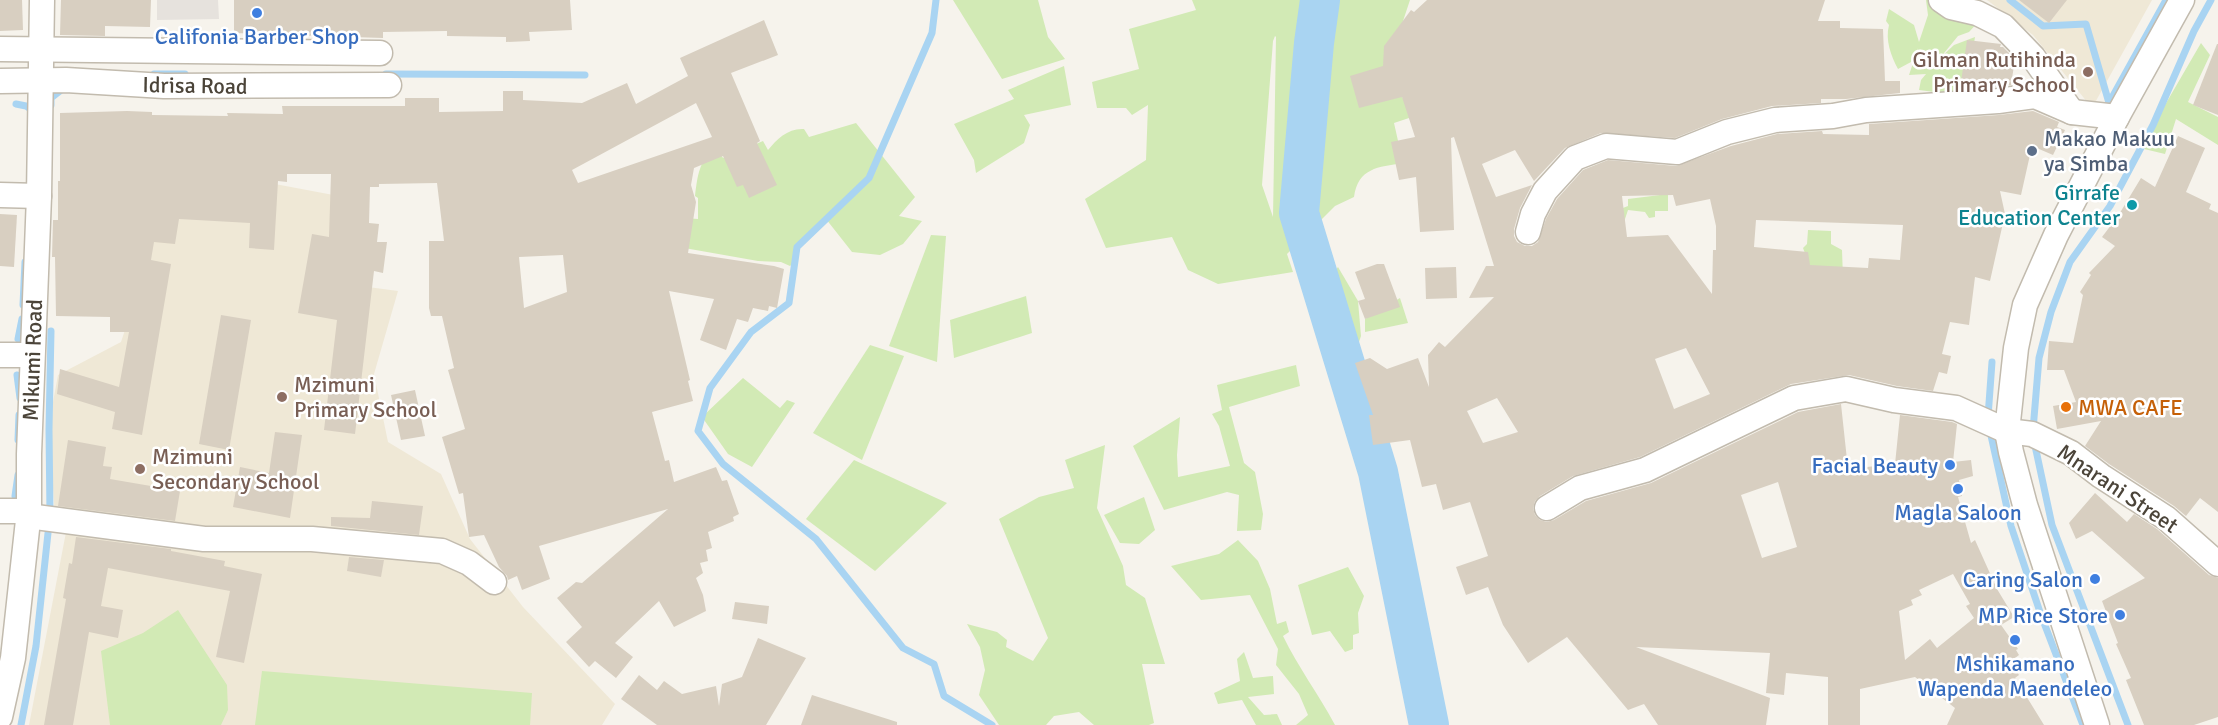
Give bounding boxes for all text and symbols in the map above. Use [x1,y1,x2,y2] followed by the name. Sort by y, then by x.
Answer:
[250,6,264,20] marker: Califonia Barber Shop
[155,23,359,50] place label: Califonia Barber Shop
[1913,46,2076,98] place label: Gilman Rutihinda Primary School
[2081,65,2095,79] marker: Gilman Rutihinda Primary School
[142,71,248,100] street label: Idrisa Road
[2044,125,2175,177] place label: Makao Makuu ya Simba
[2025,144,2039,158] marker: Makao Makuu ya Simba
[1958,179,2120,231] place label: Girrafe Education Center
[2125,198,2139,212] marker: Girrafe Education Center
[17,299,48,421] street label: Mikumi Road
[294,371,437,423] place label: Mzimuni Primary School
[275,390,289,404] marker: Mzimuni Primary School
[2078,394,2183,421] place label: MWA CAFE
[2059,400,2073,414] marker: MWA CAFE
[2052,438,2184,539] street label: Mnarani Street
[152,443,319,495] place label: Mzimuni Secondary School
[1812,452,1939,479] place label: Facial Beauty
[1943,458,1957,472] marker: Facial Beauty
[133,462,147,476] marker: Mzimuni Secondary School
[1951,482,1965,496] marker: Magla Saloon
[1894,499,2022,526] place label: Magla Saloon
[1963,566,2083,593] place label: Caring Salon
[2088,572,2102,586] marker: Caring Salon
[1978,602,2108,629] place label: MP Rice Store
[2113,608,2127,622] marker: MP Rice Store
[2008,633,2022,647] marker: Mshikamano Wapenda Maendeleo
[1918,650,2112,702] place label: Mshikamano Wapenda Maendeleo

